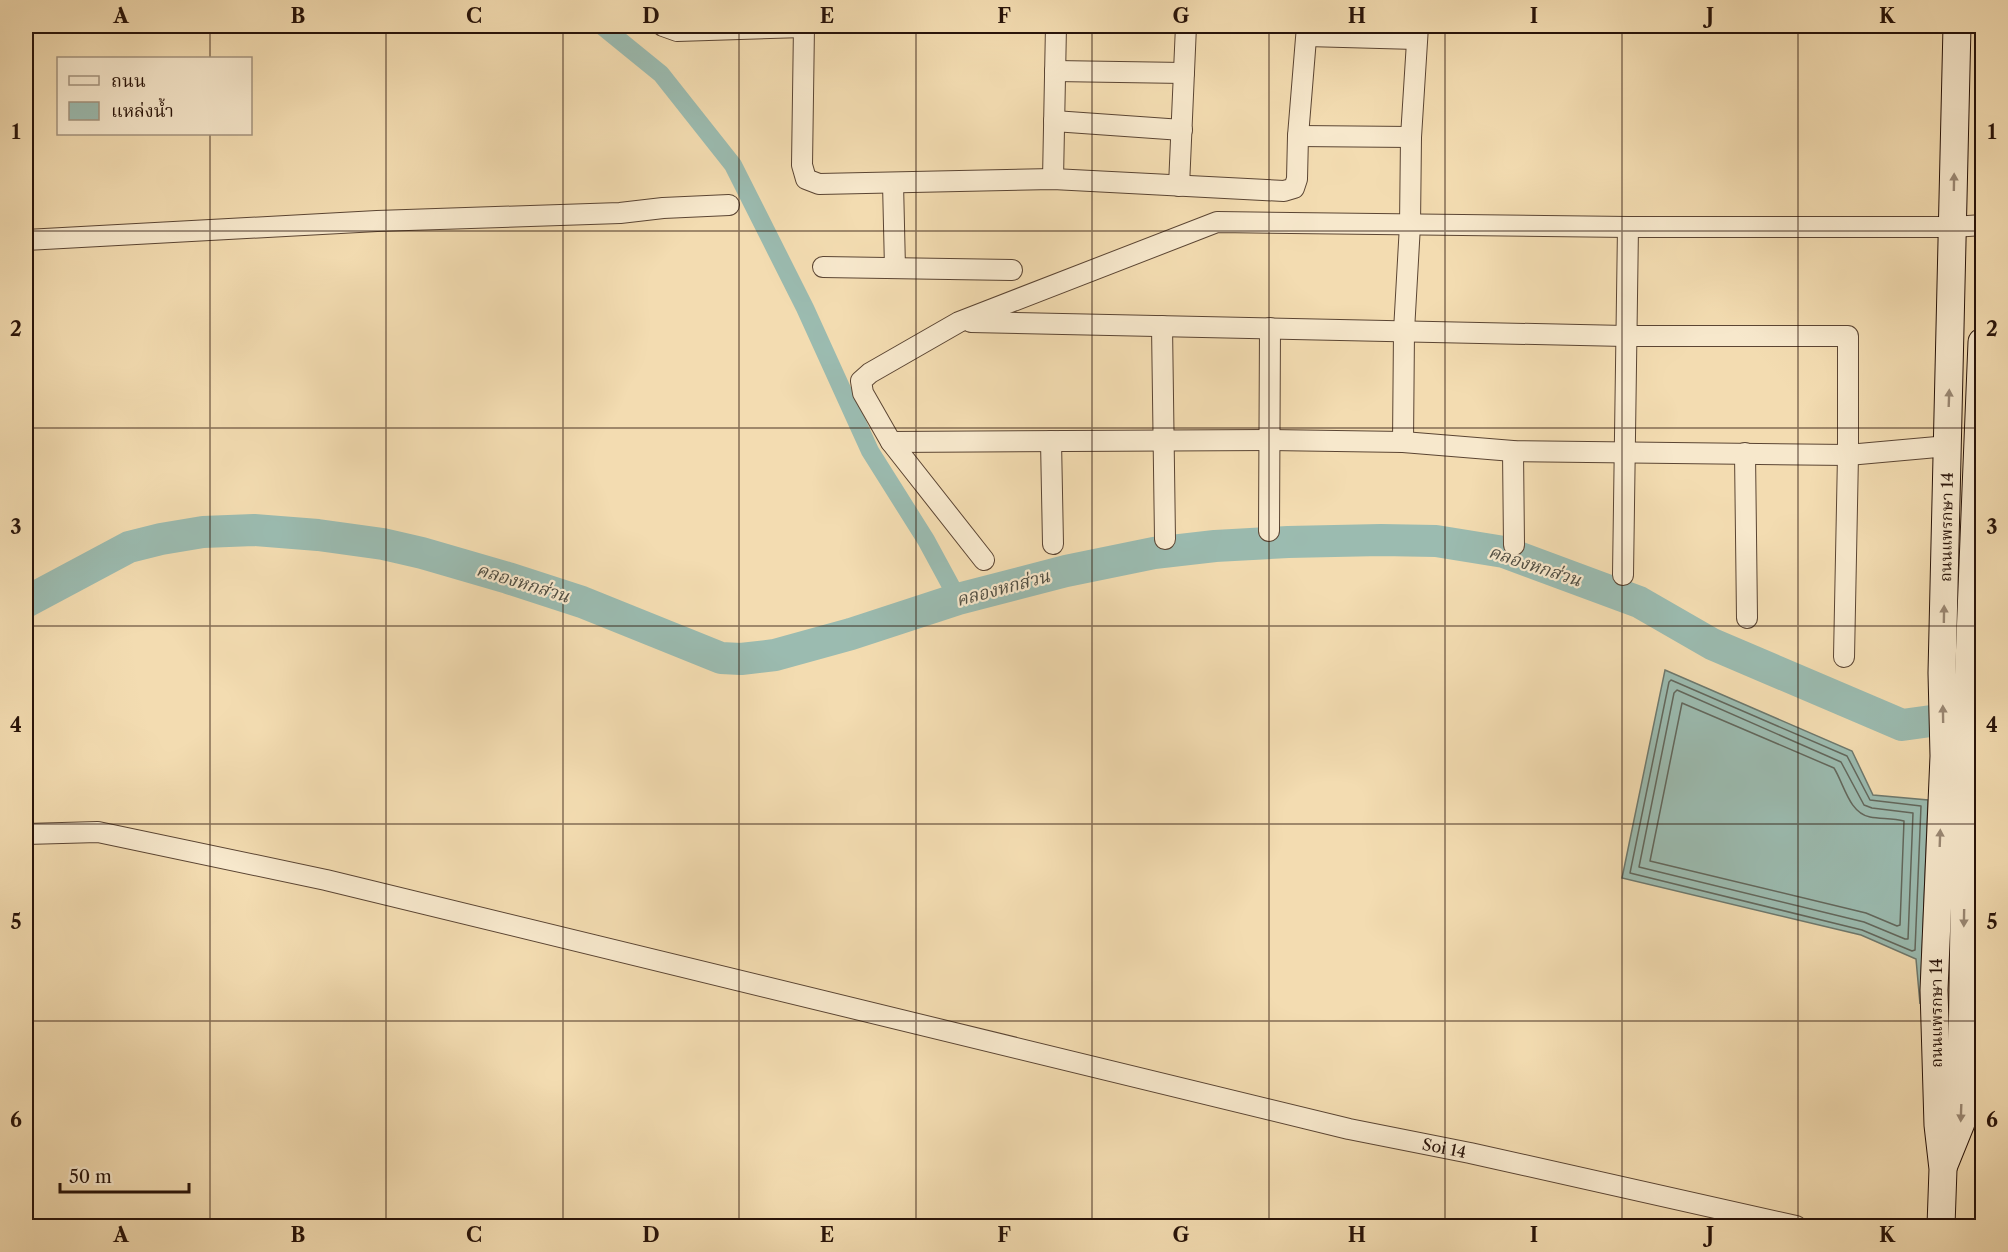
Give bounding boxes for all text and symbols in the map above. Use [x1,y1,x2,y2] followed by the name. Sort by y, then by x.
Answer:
[112,4,129,28] text: A
[291,4,306,28] text: B
[466,4,482,28] text: C
[642,4,660,28] text: D
[820,4,834,28] text: E
[997,4,1011,28] text: F
[1173,4,1190,28] text: G
[1348,4,1366,28] text: H
[1530,4,1538,28] text: I
[1702,4,1714,28] text: J
[1879,4,1896,28] text: K
[57,57,252,135] legend
[111,70,146,92] text: ถนน
[111,97,174,122] text: แหล่งน้ำ
[12,120,21,144] text: 1
[1988,120,1997,144] text: 1
[1949,173,1959,192] one-way arrow
[10,317,22,341] text: 2
[1986,317,1998,341] text: 2
[1944,389,1954,408] one-way arrow
[1935,472,1957,582] street label: ถนนแพรกษา 14
[10,515,22,539] text: 3
[1986,515,1998,539] text: 3
[1486,541,1584,591] water label: คลองหกส่วน
[474,558,572,608] water label: คลองหกส่วน
[954,565,1052,611] water label: คลองหกส่วน
[1939,605,1948,624] one-way arrow
[1938,705,1948,724] one-way arrow
[10,713,22,737] text: 4
[1986,713,1998,737] text: 4
[1936,829,1945,848] one-way arrow
[1959,909,1969,928] one-way arrow
[10,910,22,934] text: 5
[1986,910,1998,934] text: 5
[1926,958,1946,1068] street label: ถนนแพรกษา 14
[1956,1104,1965,1123] one-way arrow
[10,1108,22,1132] text: 6
[1986,1108,1998,1132] text: 6
[1420,1134,1468,1162] street label: Soi 14
[60,1156,189,1194] scale bar
[69,1166,112,1188] text: 50 m
[112,1223,129,1247] text: A
[291,1223,306,1247] text: B
[466,1223,482,1247] text: C
[642,1223,660,1247] text: D
[820,1223,834,1247] text: E
[997,1223,1011,1247] text: F
[1173,1223,1190,1247] text: G
[1348,1223,1366,1247] text: H
[1530,1223,1538,1247] text: I
[1702,1223,1714,1247] text: J
[1879,1223,1896,1247] text: K

